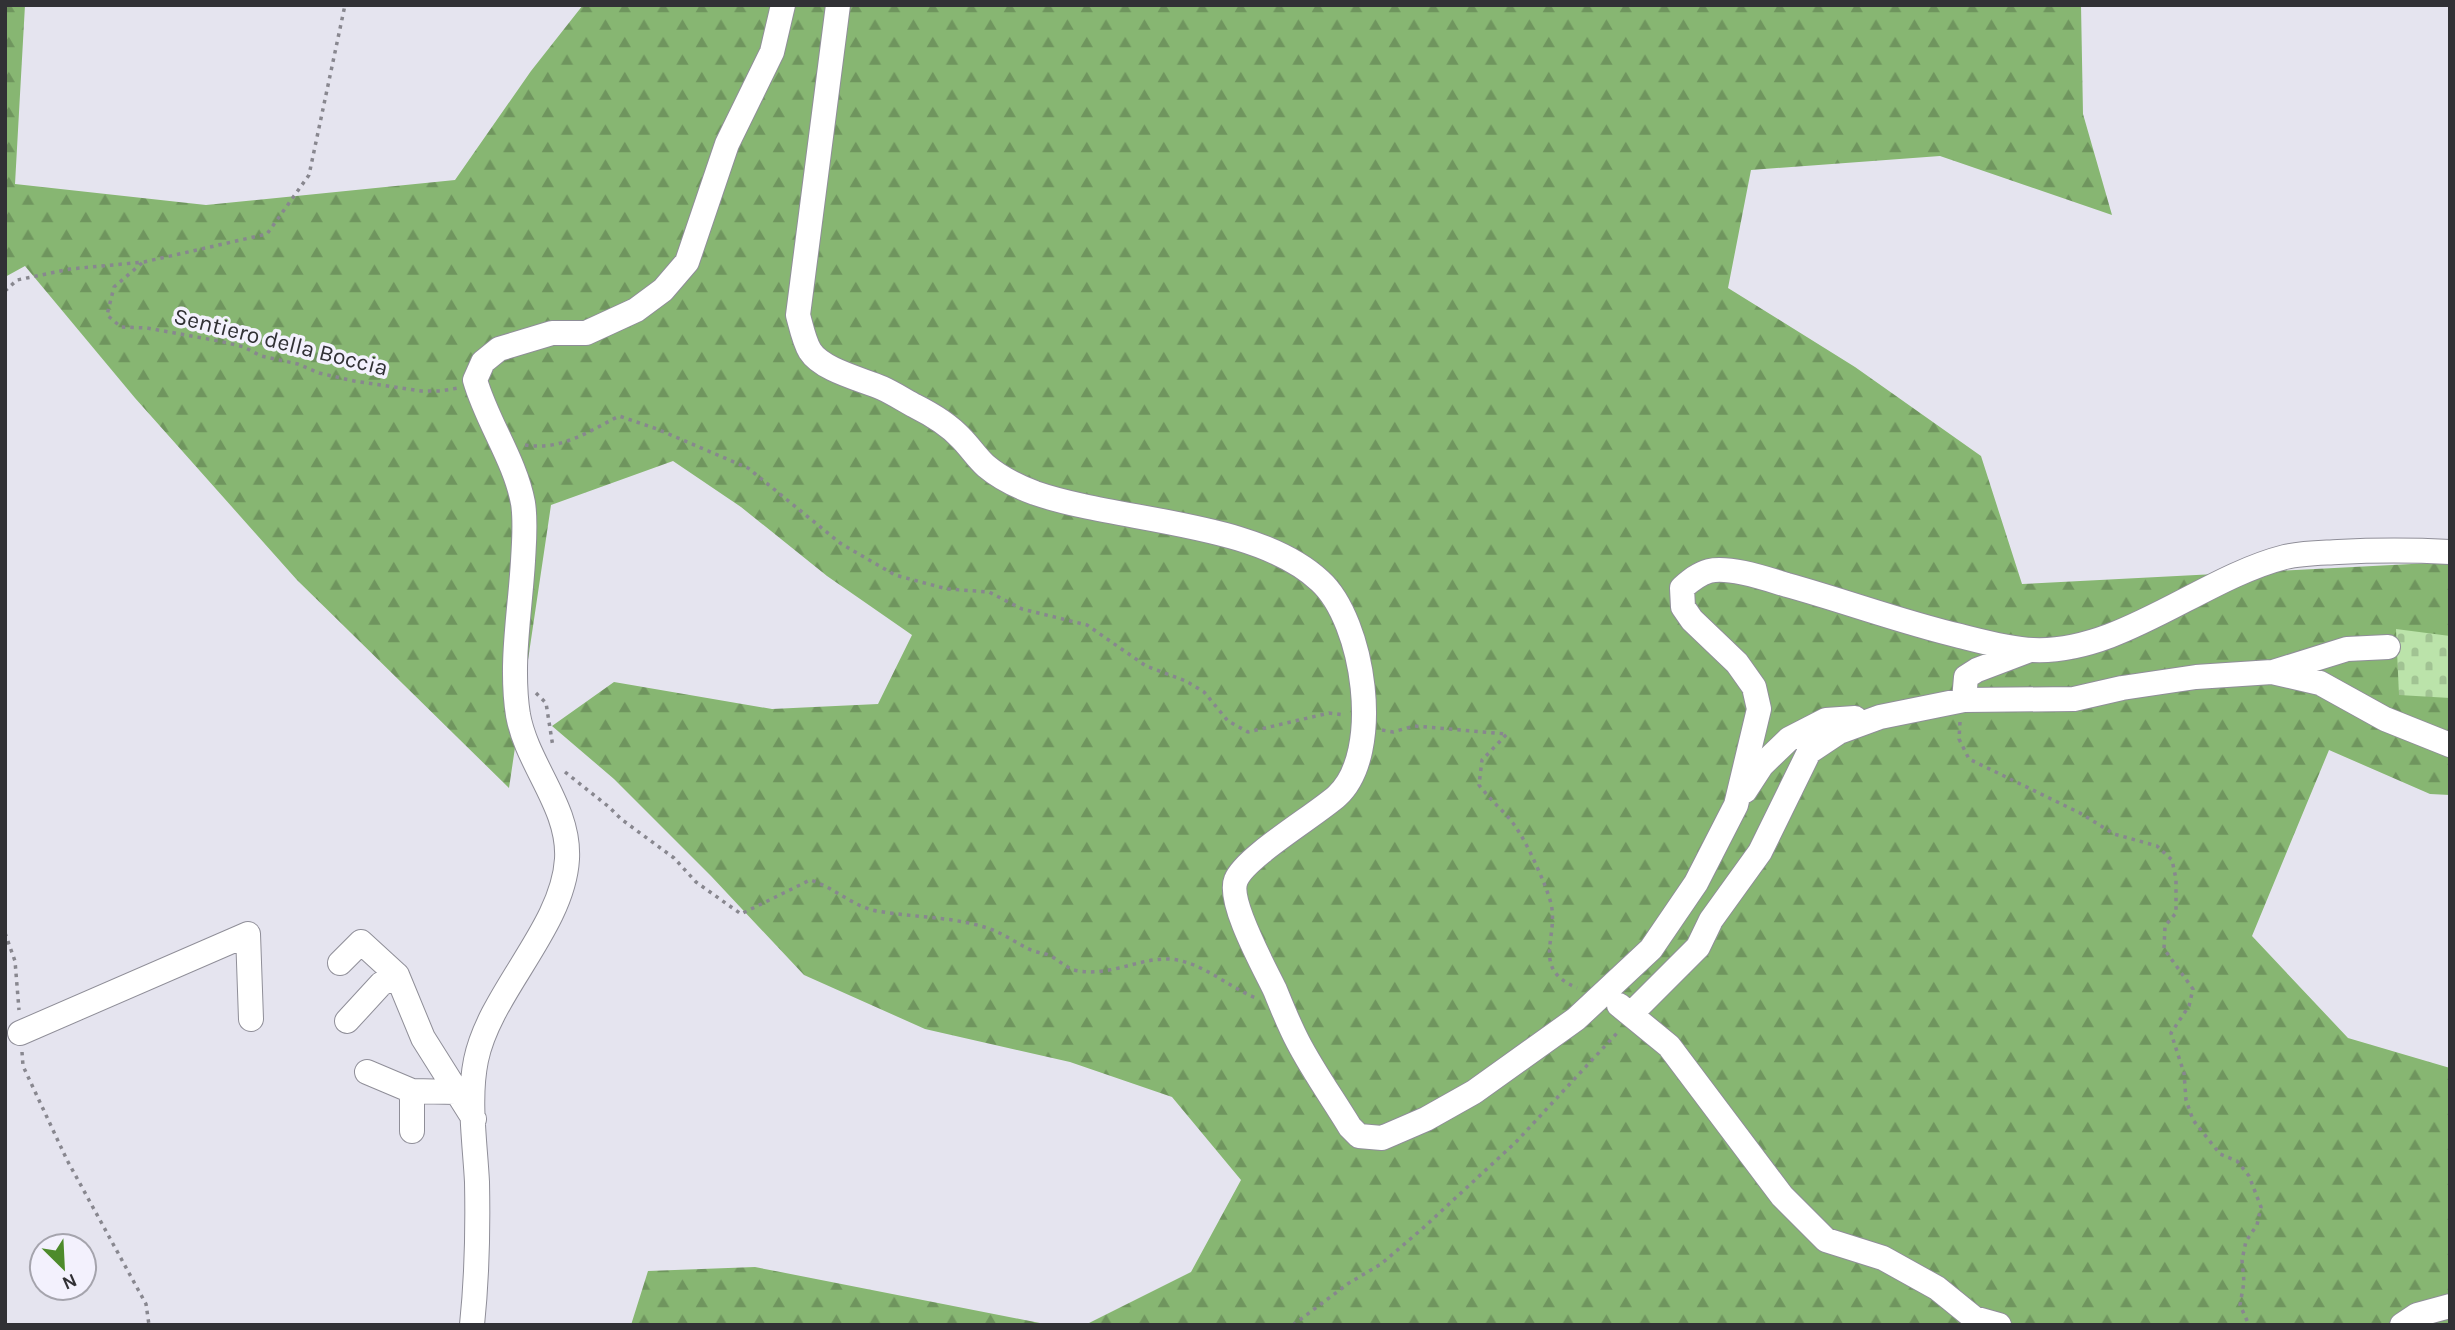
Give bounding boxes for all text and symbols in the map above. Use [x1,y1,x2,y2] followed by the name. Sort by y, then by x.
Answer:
[171,302,391,382] street label: Sentiero della Boccia
[28,1232,98,1302] north arrow
[59,1269,80,1294] text: N

